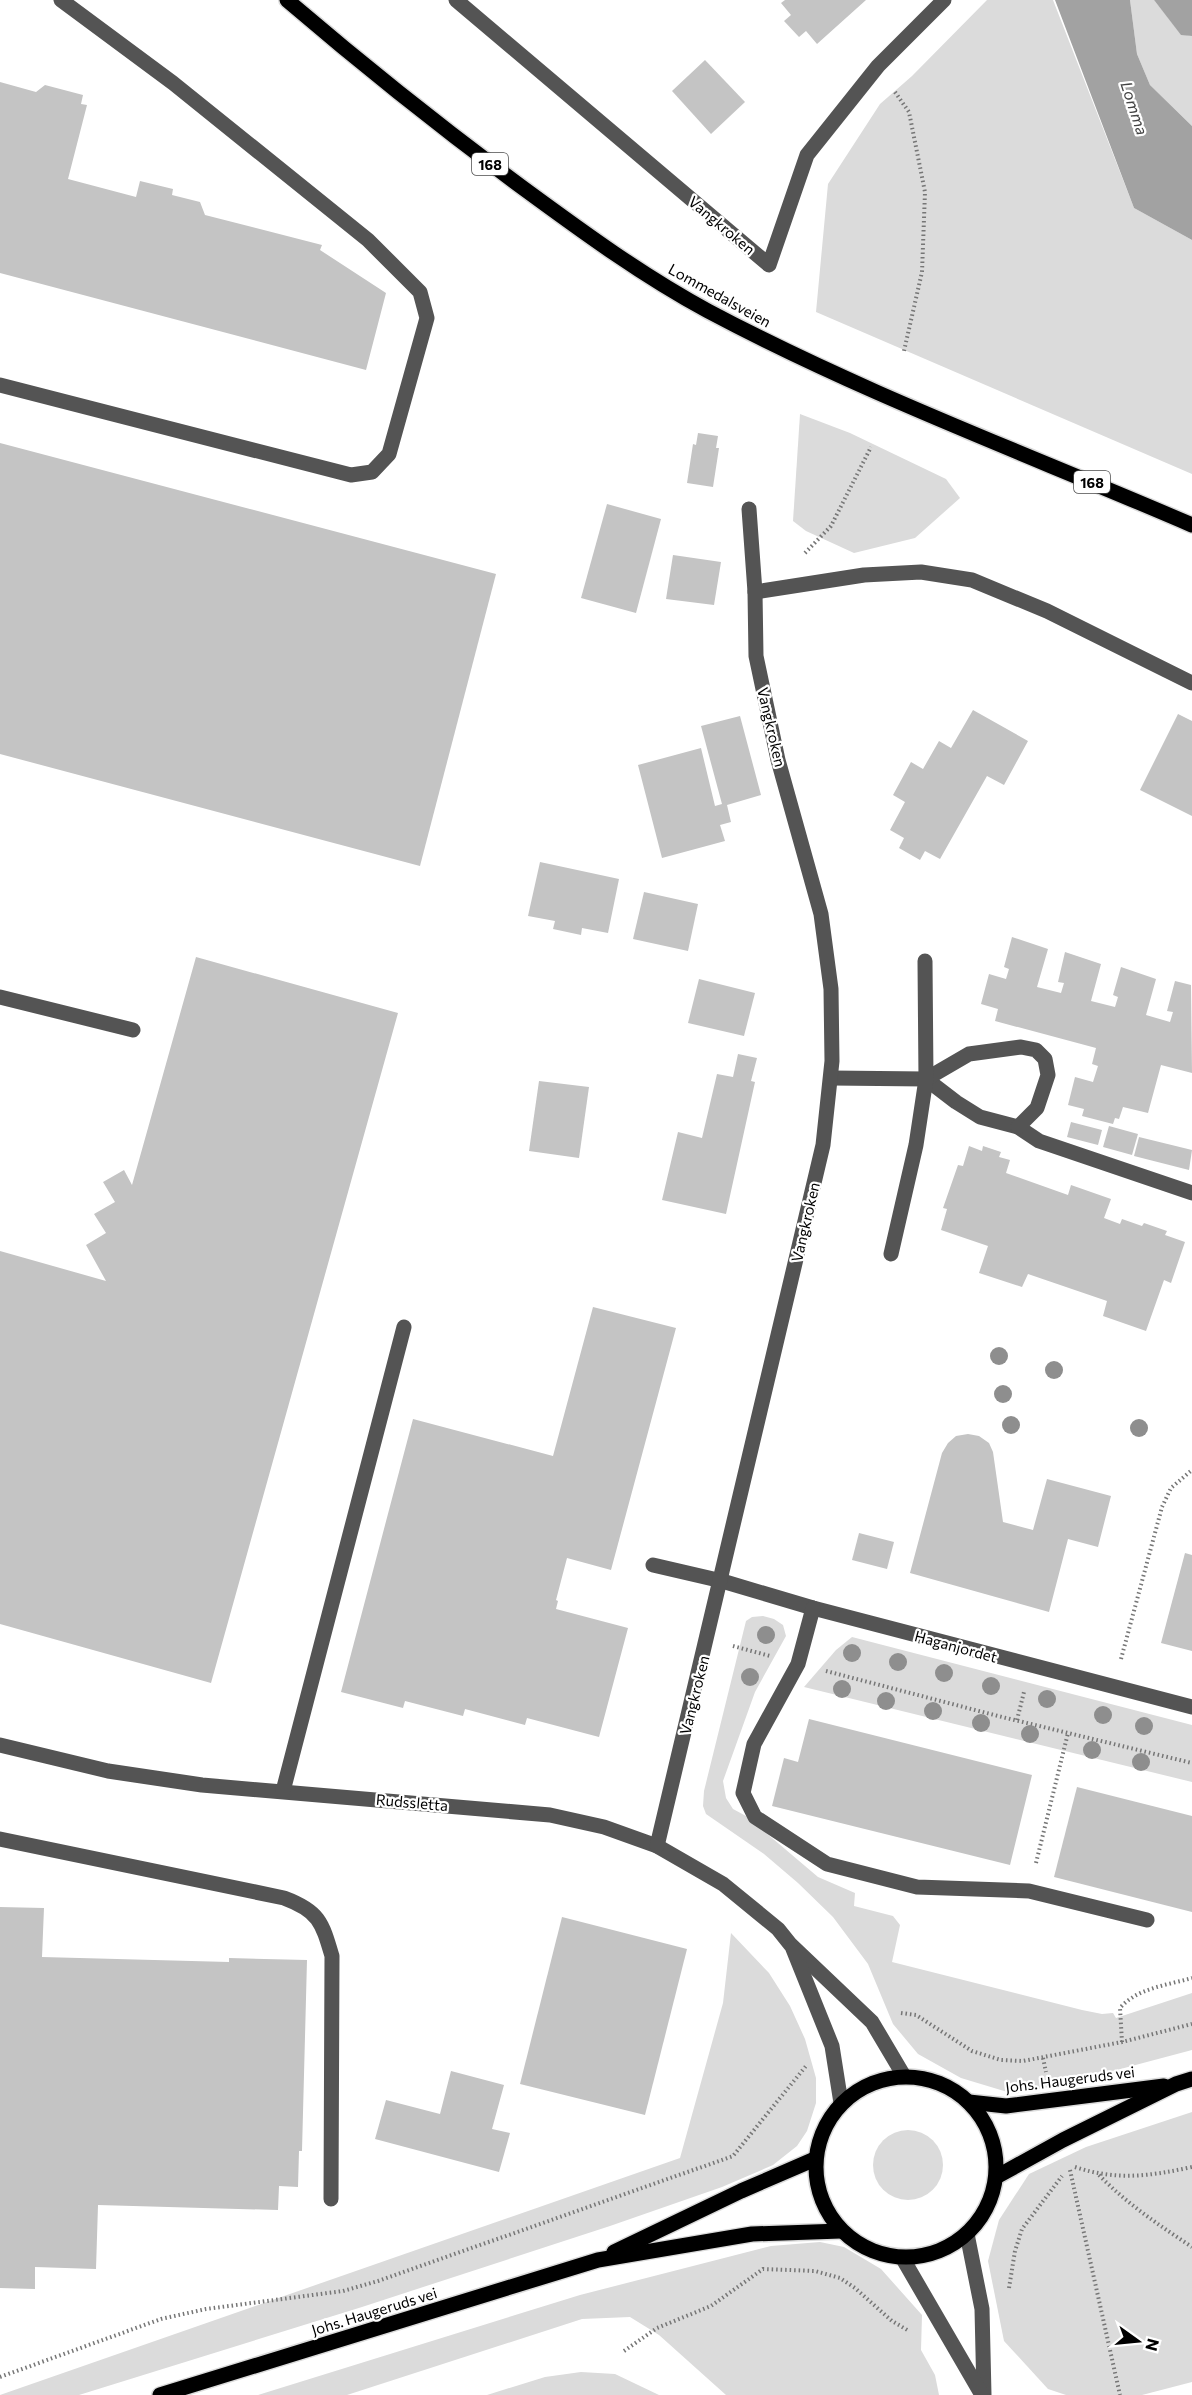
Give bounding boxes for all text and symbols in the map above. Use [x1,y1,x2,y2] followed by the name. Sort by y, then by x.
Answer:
[1117,79,1153,137] water label: Lomma
[472,153,508,175] road number: 168
[685,192,759,258] street label: Vangkroken
[666,259,774,331] street label: Lommedalsveien
[1074,471,1110,493] road number: 168
[754,685,790,769] street label: Vangkroken
[787,1180,823,1264] street label: Vangkroken
[913,1626,999,1666] street label: Haganjordet
[675,1653,713,1737] street label: Vangkroken
[375,1790,449,1814] street label: Rudssletta
[1004,2062,1136,2096] street label: Johs. Haugeruds vei
[309,2283,439,2339] street label: Johs. Haugeruds vei
[1108,2311,1168,2371] north arrow
[1142,2337,1164,2353] text: N

